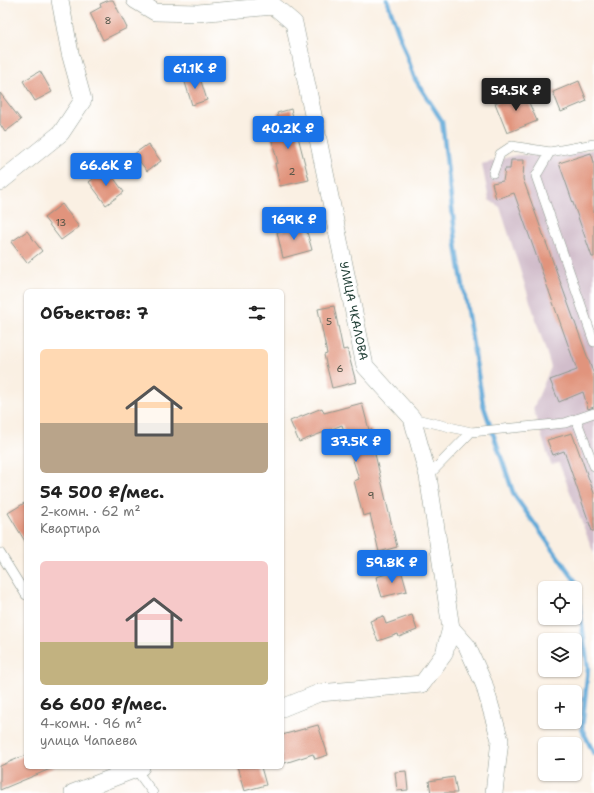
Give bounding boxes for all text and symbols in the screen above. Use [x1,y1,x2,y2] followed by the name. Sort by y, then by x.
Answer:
[105,14,112,27] house number: 8
[158,56,232,90] pin: 61.1K ₽
[173,60,217,77] text: 61.1K ₽
[479,78,553,112] pin: 54.5K ₽
[491,82,541,99] text: 54.5K ₽
[251,116,325,150] pin: 40.2K ₽
[262,120,314,137] text: 40.2K ₽
[69,153,143,187] pin: 66.6K ₽
[79,157,133,174] text: 66.6K ₽
[289,165,296,178] house number: 2
[261,207,327,241] pin: 169K ₽
[271,211,317,228] text: 169K ₽
[56,216,66,229] house number: 13
[336,260,372,362] street label: УЛИЦА ЧКАЛОВА
[40,302,149,324] text: Объектов: 7
[246,302,268,324] icon: filters
[326,315,332,328] house number: 5
[337,362,344,375] house number: 6
[118,375,190,447] icon: home
[319,429,393,463] pin: 37.5K ₽
[331,433,381,450] text: 37.5K ₽
[40,481,164,503] text: 54 500 ₽/мес.
[368,489,375,502] house number: 9
[40,503,140,520] text: 2-комн. · 62 m²
[40,520,100,537] text: Квартира
[355,550,429,584] pin: 59.8K ₽
[366,554,418,571] text: 59.8K ₽
[538,581,582,781] map controls
[538,581,582,625] button: locate
[118,587,190,659] icon: home
[538,633,582,677] button: layers
[538,685,582,729] button: +
[40,693,167,715] text: 66 600 ₽/мес.
[40,715,142,732] text: 4-комн. · 96 m²
[40,732,137,749] text: улица Чапаева
[538,737,582,781] button: −

